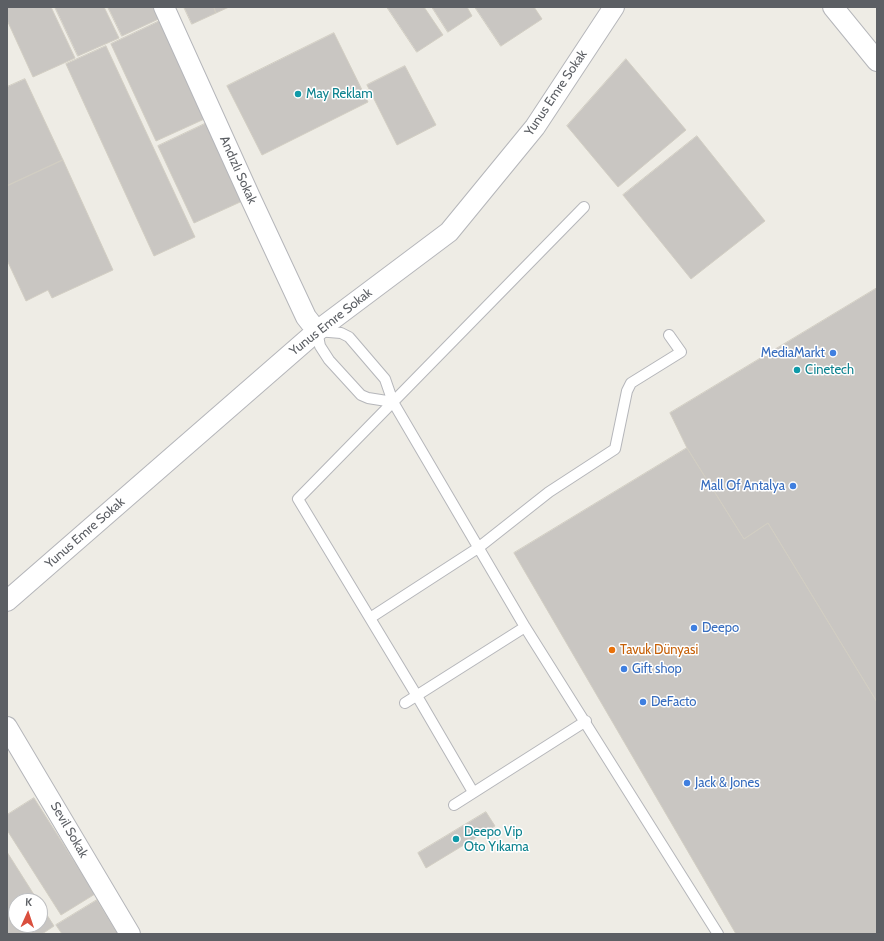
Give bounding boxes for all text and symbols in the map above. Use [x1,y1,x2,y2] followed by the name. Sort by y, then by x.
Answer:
[521,47,591,139] street label: Yunus Emre Sokak
[306,86,373,102] place label: May Reklam
[293,89,303,99] marker: May Reklam
[216,134,260,206] street label: Andızlı Sokak
[287,285,375,359] street label: Yunus Emre Sokak
[761,345,825,361] place label: MediaMarkt
[828,348,838,358] marker: MediaMarkt
[805,362,854,378] place label: Cinetech
[792,365,802,375] marker: Cinetech
[701,478,785,494] place label: Mall Of Antalya
[788,481,798,491] marker: Mall Of Antalya
[42,494,128,572] street label: Yunus Emre Sokak
[702,620,739,636] place label: Deepo
[689,623,699,633] marker: Deepo
[620,642,698,658] place label: Tavuk Dünyasi
[607,645,617,655] marker: Tavuk Dünyasi
[632,661,682,677] place label: Gift shop
[619,664,629,674] marker: Gift shop
[651,694,697,710] place label: DeFacto
[638,697,648,707] marker: DeFacto
[695,775,760,791] place label: Jack & Jones
[682,778,692,788] marker: Jack & Jones
[47,799,91,861] street label: Sevil Sokak
[464,824,529,855] place label: Deepo Vip Oto Yıkama
[451,834,461,844] marker: Deepo Vip Oto Yıkama
[8,893,48,933] north arrow
[25,895,32,909] text: K

